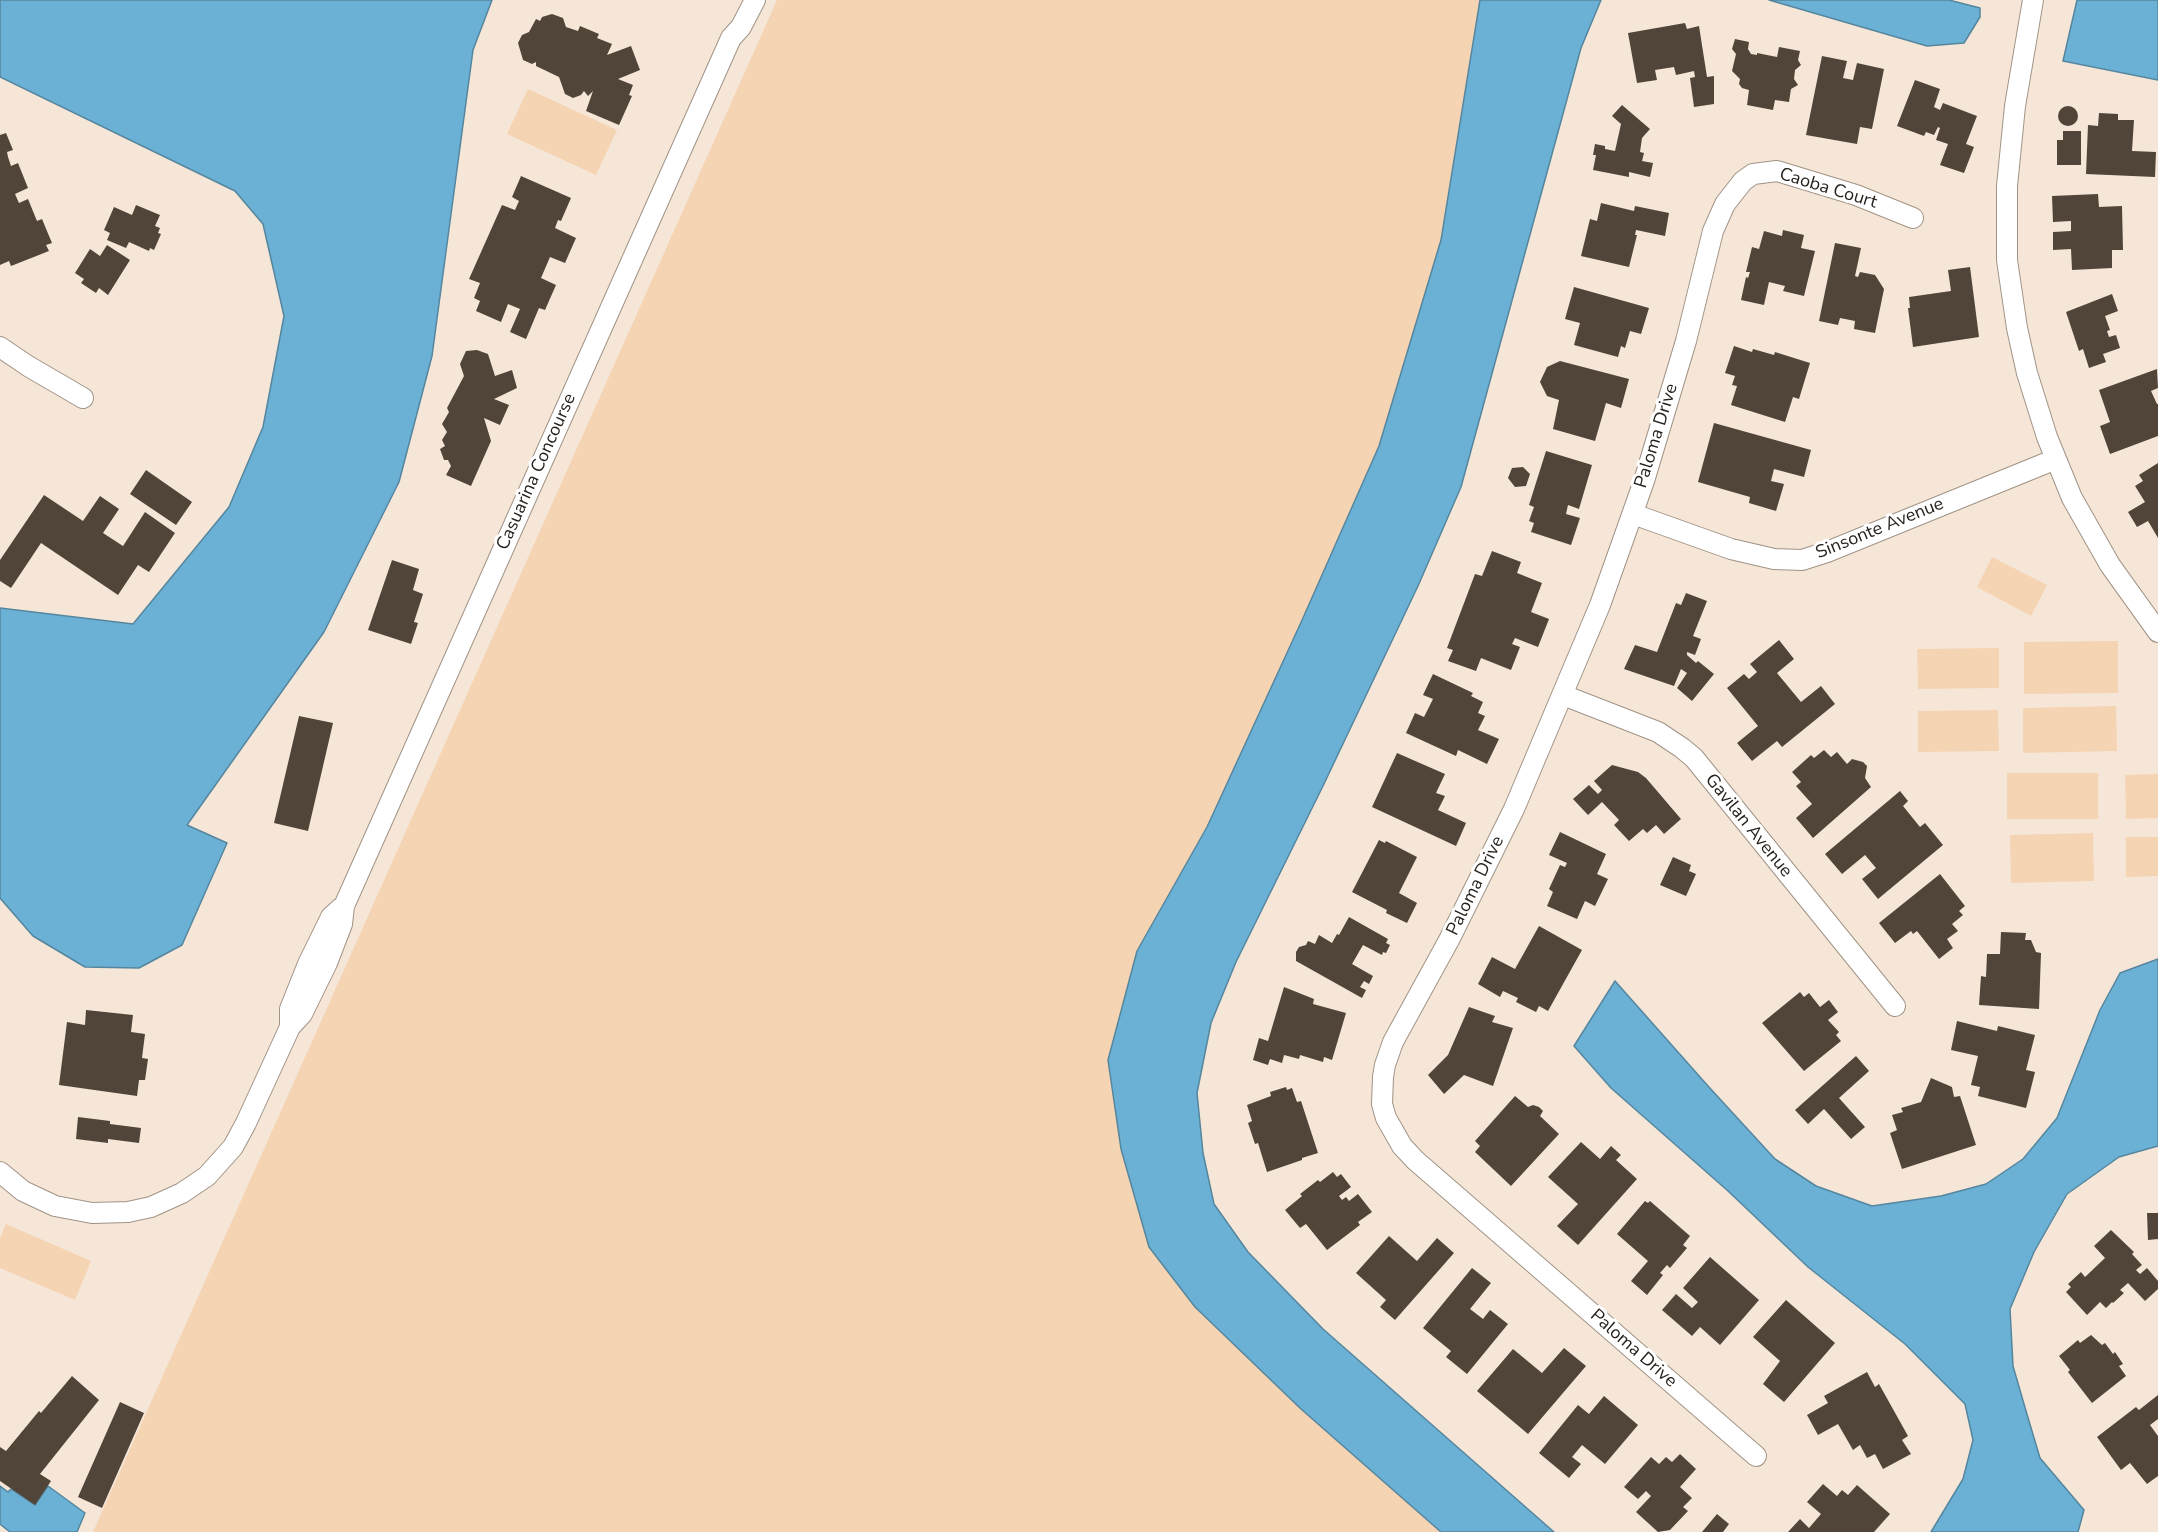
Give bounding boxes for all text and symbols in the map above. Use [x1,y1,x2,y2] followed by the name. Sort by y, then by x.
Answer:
[1777,164,1879,214] street label: Caoba Court
[1631,381,1683,491] street label: Paloma Drive
[493,390,581,554] street label: Casuarina Concourse
[1813,494,1947,564] street label: Sinsonte Avenue
[1700,770,1796,882] street label: Gavilan Avenue
[1443,833,1509,939] street label: Paloma Drive
[1585,1305,1681,1393] street label: Paloma Drive

